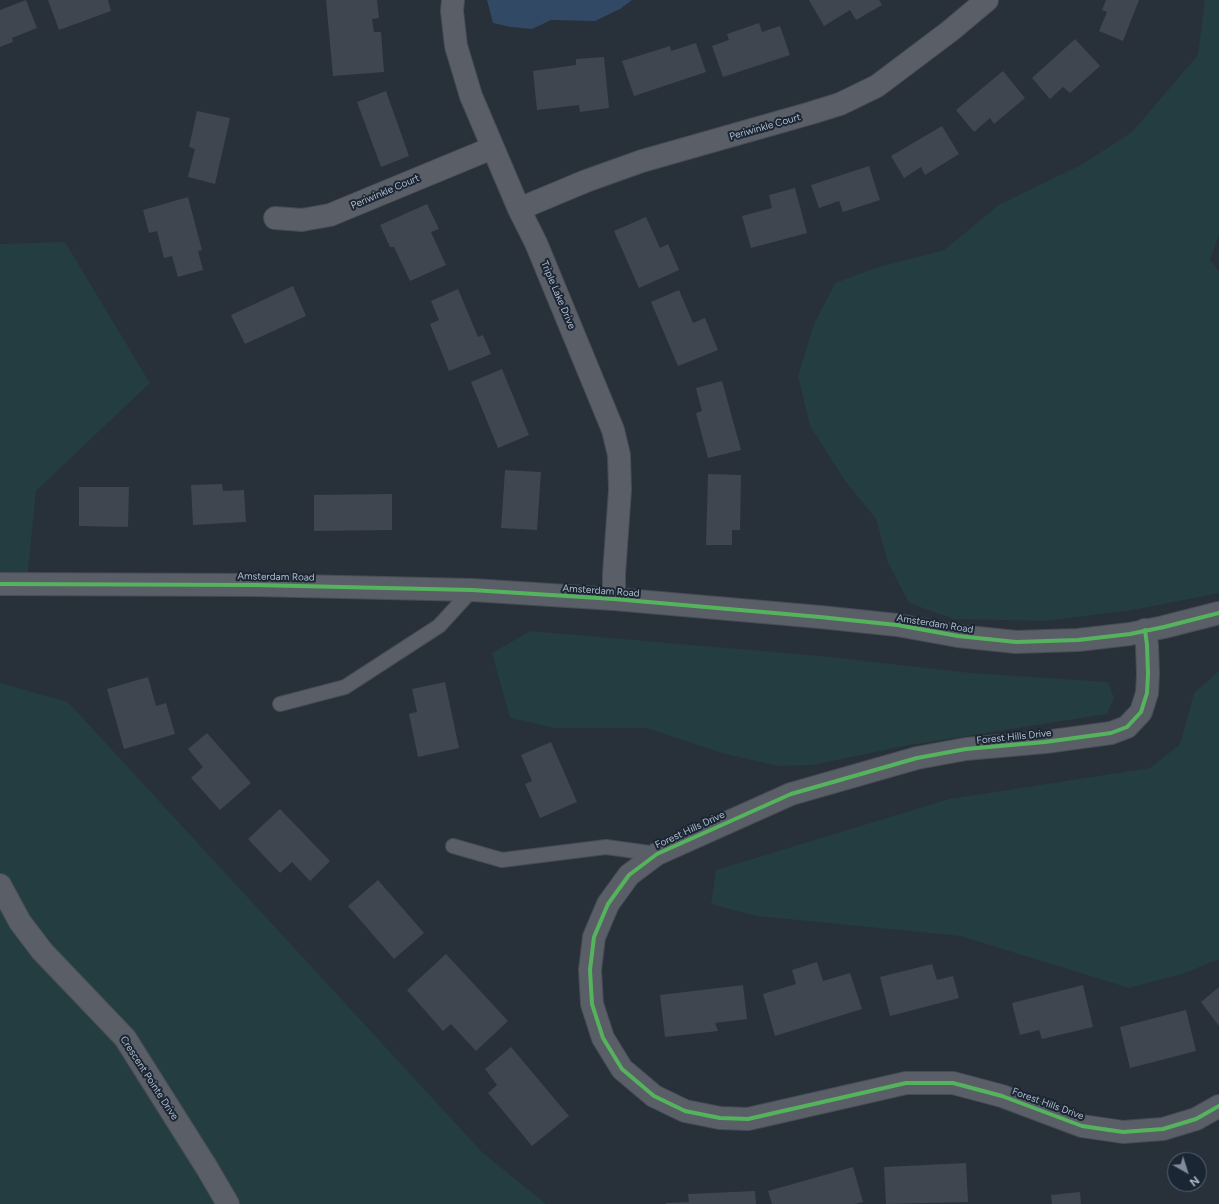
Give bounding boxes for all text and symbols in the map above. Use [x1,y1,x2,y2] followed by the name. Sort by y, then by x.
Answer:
[728,111,802,143] street label: Periwinkle Court
[349,172,421,212] street label: Periwinkle Court
[538,259,578,331] street label: Triple Lake Drive
[237,570,315,584] street label: Amsterdam Road
[562,582,640,600] street label: Amsterdam Road
[896,612,974,636] street label: Amsterdam Road
[976,727,1052,747] street label: Forest Hills Drive
[653,809,727,851] street label: Forest Hills Drive
[117,1034,181,1122] street label: Crescent Pointe Drive
[1011,1085,1085,1123] street label: Forest Hills Drive
[1167,1152,1207,1192] north arrow
[1187,1173,1202,1189] text: N

